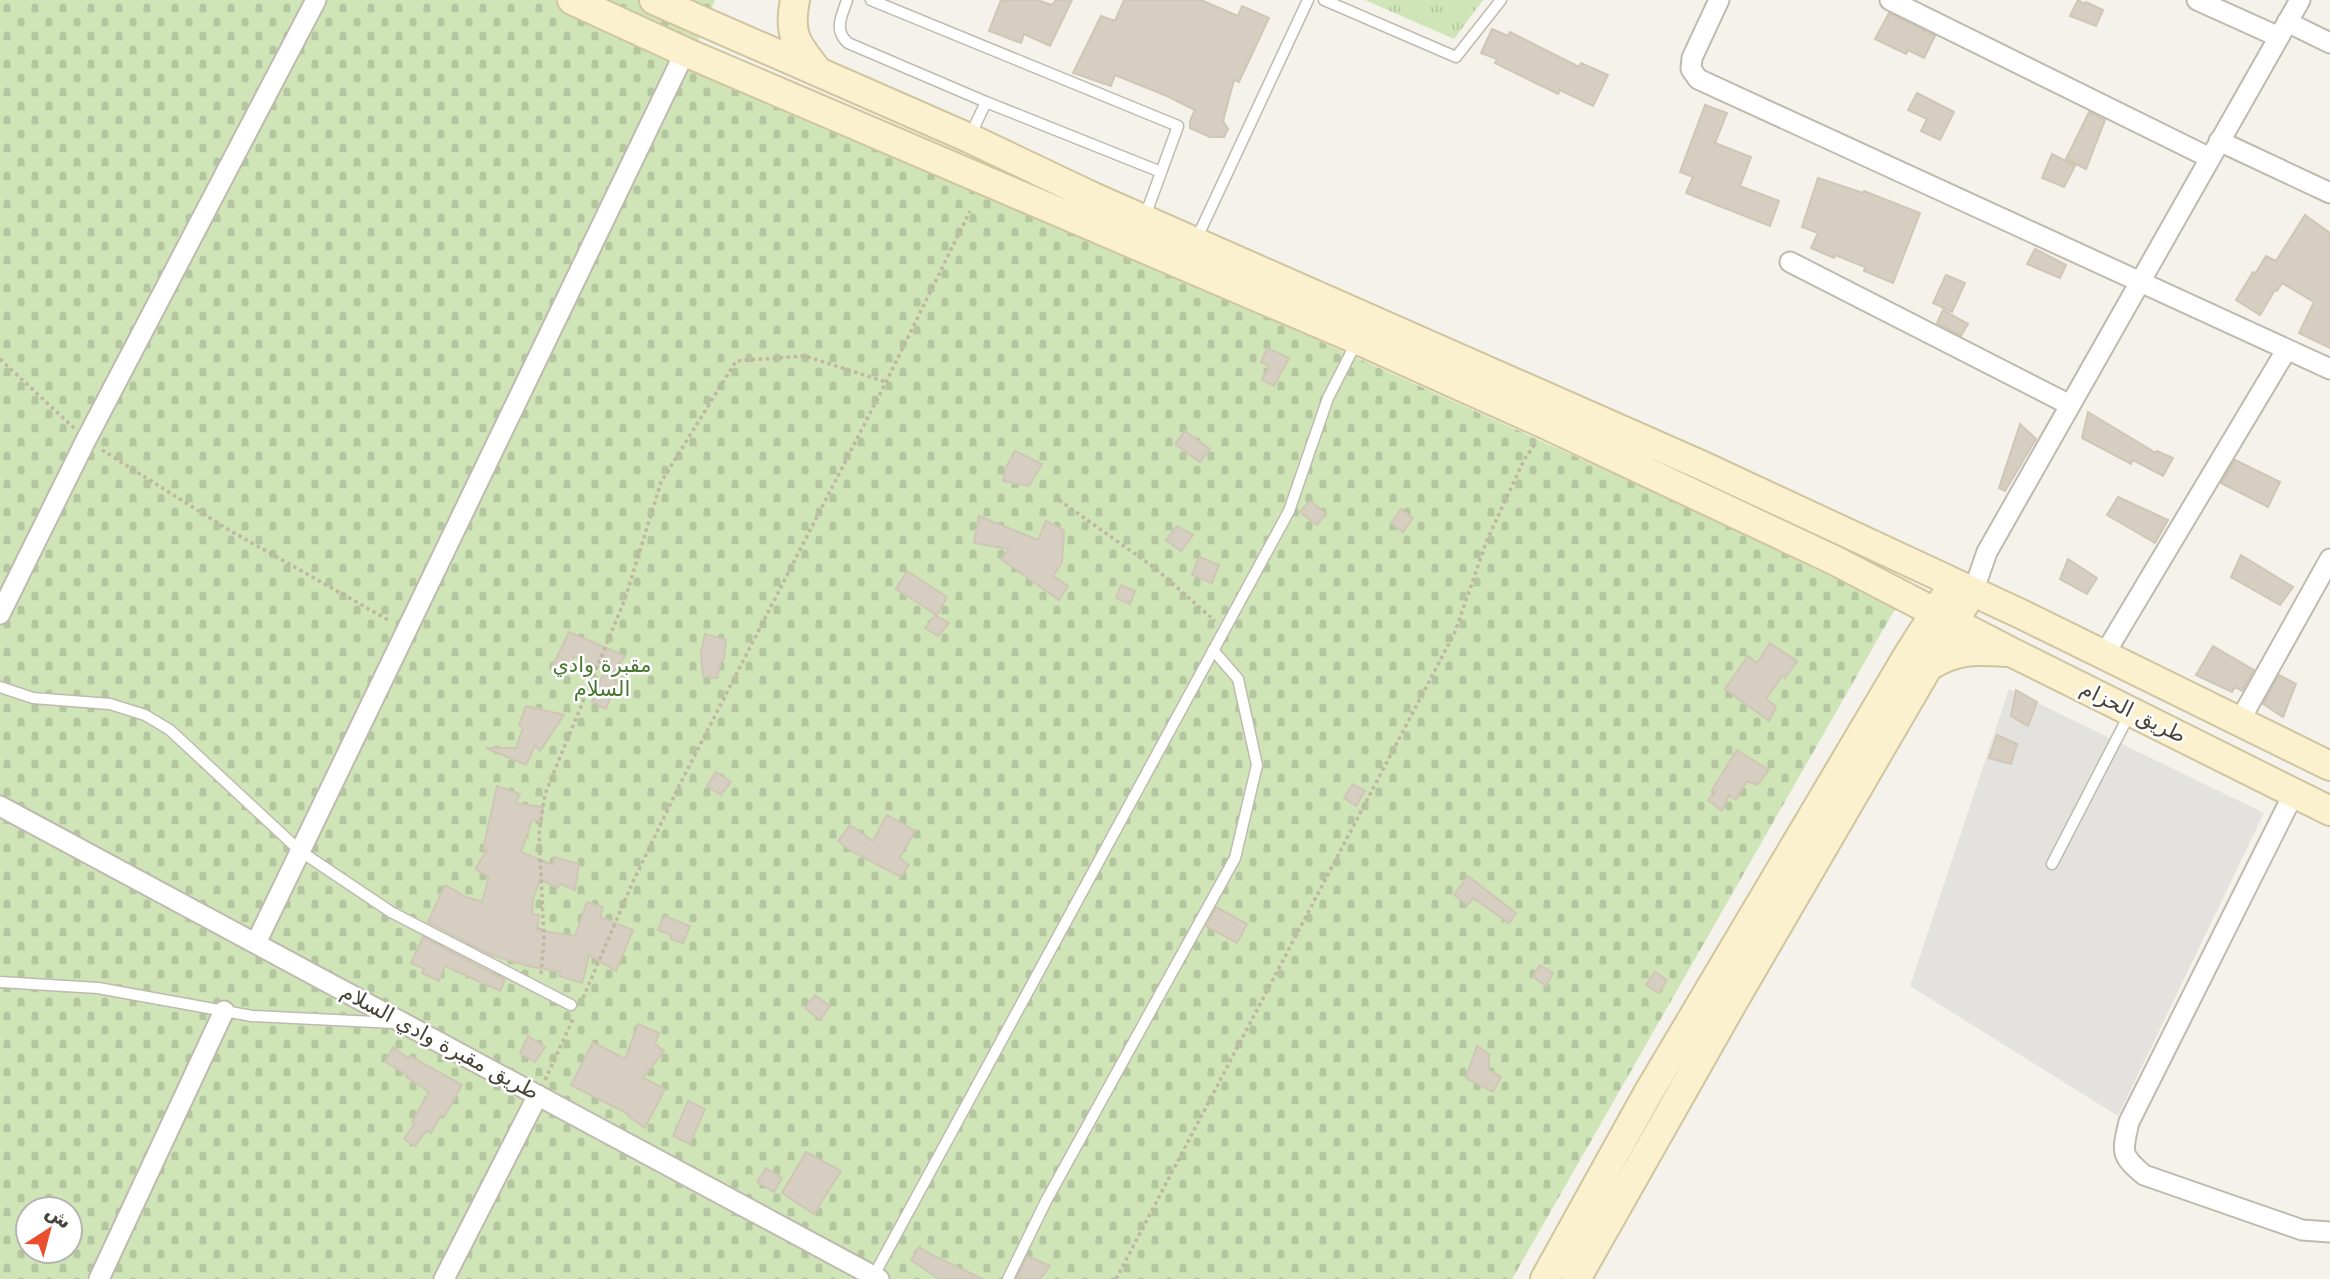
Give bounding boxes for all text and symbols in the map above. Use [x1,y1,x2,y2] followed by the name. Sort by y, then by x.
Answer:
[552,653,652,701] park label: مقبرة وادي السلام
[2076,676,2190,748] street label: طريق الحزام
[337,980,543,1104] street label: طريق مقبرة وادي السلام
[14,1195,84,1265] north arrow
[41,1200,76,1234] text: ش

